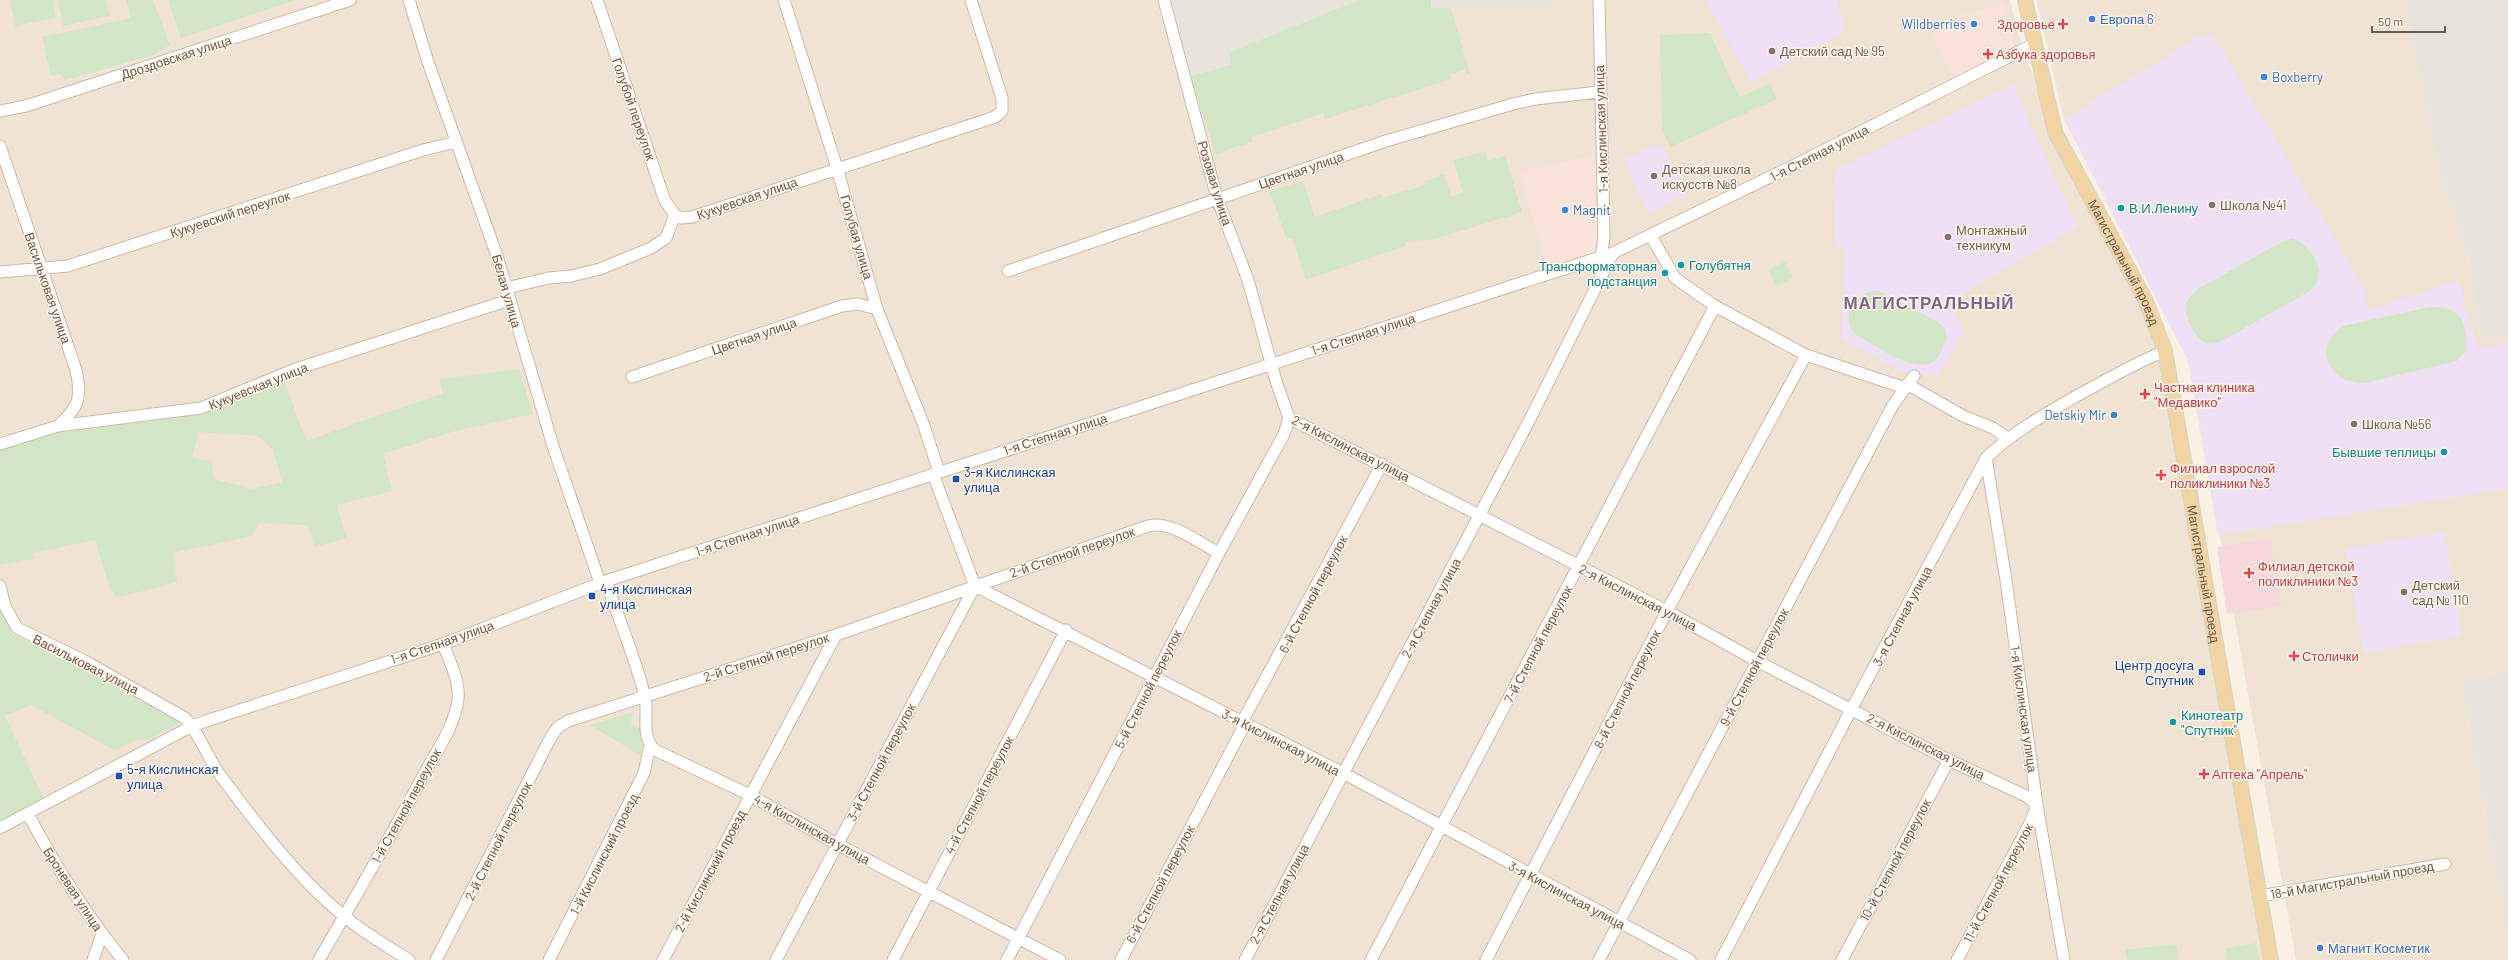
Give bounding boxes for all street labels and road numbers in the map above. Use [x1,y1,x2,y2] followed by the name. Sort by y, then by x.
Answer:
[119,31,234,82] street label: Дроздовская улица
[609,56,659,163] street label: Голубой переулок
[1591,64,1611,193] street label: 1-я Кислинская улица
[1767,121,1872,185] street label: 1-я Степная улица
[1195,139,1236,228] street label: Розовая улица
[1256,148,1346,192] street label: Цветная улица
[695,173,800,223] street label: Кукуевская улица
[168,187,292,241] street label: Кукуевский переулок
[837,193,877,282] street label: Голубая улица
[2085,197,2163,328] street label: Магистральный проезд
[21,230,75,346] street label: Васильковая улица
[489,252,525,330] street label: Белая улица
[1309,309,1418,358] street label: 1-я Степная улица
[709,314,799,358] street label: Цветная улица
[206,359,311,413] street label: Кукуевская улица
[1001,409,1110,458] street label: 1-я Степная улица
[1289,411,1413,485] street label: 2-я Кислинская улица
[2184,504,2224,644] street label: Магистральный проезд
[693,510,802,559] street label: 1-я Степная улица
[1007,523,1137,581] street label: 2-й Степной переулок
[1275,532,1351,656] street label: 6-й Степной переулок
[1398,555,1464,661] street label: 2-я Степная улица
[1576,560,1700,634] street label: 2-я Кислинская улица
[1869,563,1935,669] street label: 3-я Степная улица
[1500,582,1576,705] street label: 7-й Степной переулок
[1716,605,1792,729] street label: 9-й Степной переулок
[388,617,497,667] street label: 1-я Степная улица
[1111,627,1185,751] street label: 5-й Степной переулок
[1590,627,1664,751] street label: 8-й Степной переулок
[701,629,831,685] street label: 2-й Степной переулок
[30,630,142,698] street label: Васильковая улица
[2007,645,2041,774] street label: 1-я Кислинская улица
[843,700,919,824] street label: 3-й Степной переулок
[1219,705,1343,779] street label: 3-я Кислинская улица
[1864,709,1988,783] street label: 2-я Кислинская улица
[941,733,1017,857] street label: 4-й Степной переулок
[368,746,444,866] street label: 1-й Степной переулок
[461,779,535,903] street label: 2-й Степной переулок
[566,790,642,917] street label: 1-й Кислинский проезд
[751,790,874,868] street label: 4-я Кислинская улица
[1856,796,1934,924] street label: 10-й Степной переулок
[671,807,749,935] street label: 2-й Кислинский проезд
[1960,820,2037,946] street label: 11-й Степной переулок
[1122,822,1198,946] street label: 6-й Степной переулок
[1246,841,1312,947] street label: 2-я Степная улица
[40,844,106,935] street label: Броневая улица
[1506,857,1629,933] street label: 3-я Кислинская улица
[2269,858,2435,902] street label: 18-й Магистральный проезд

